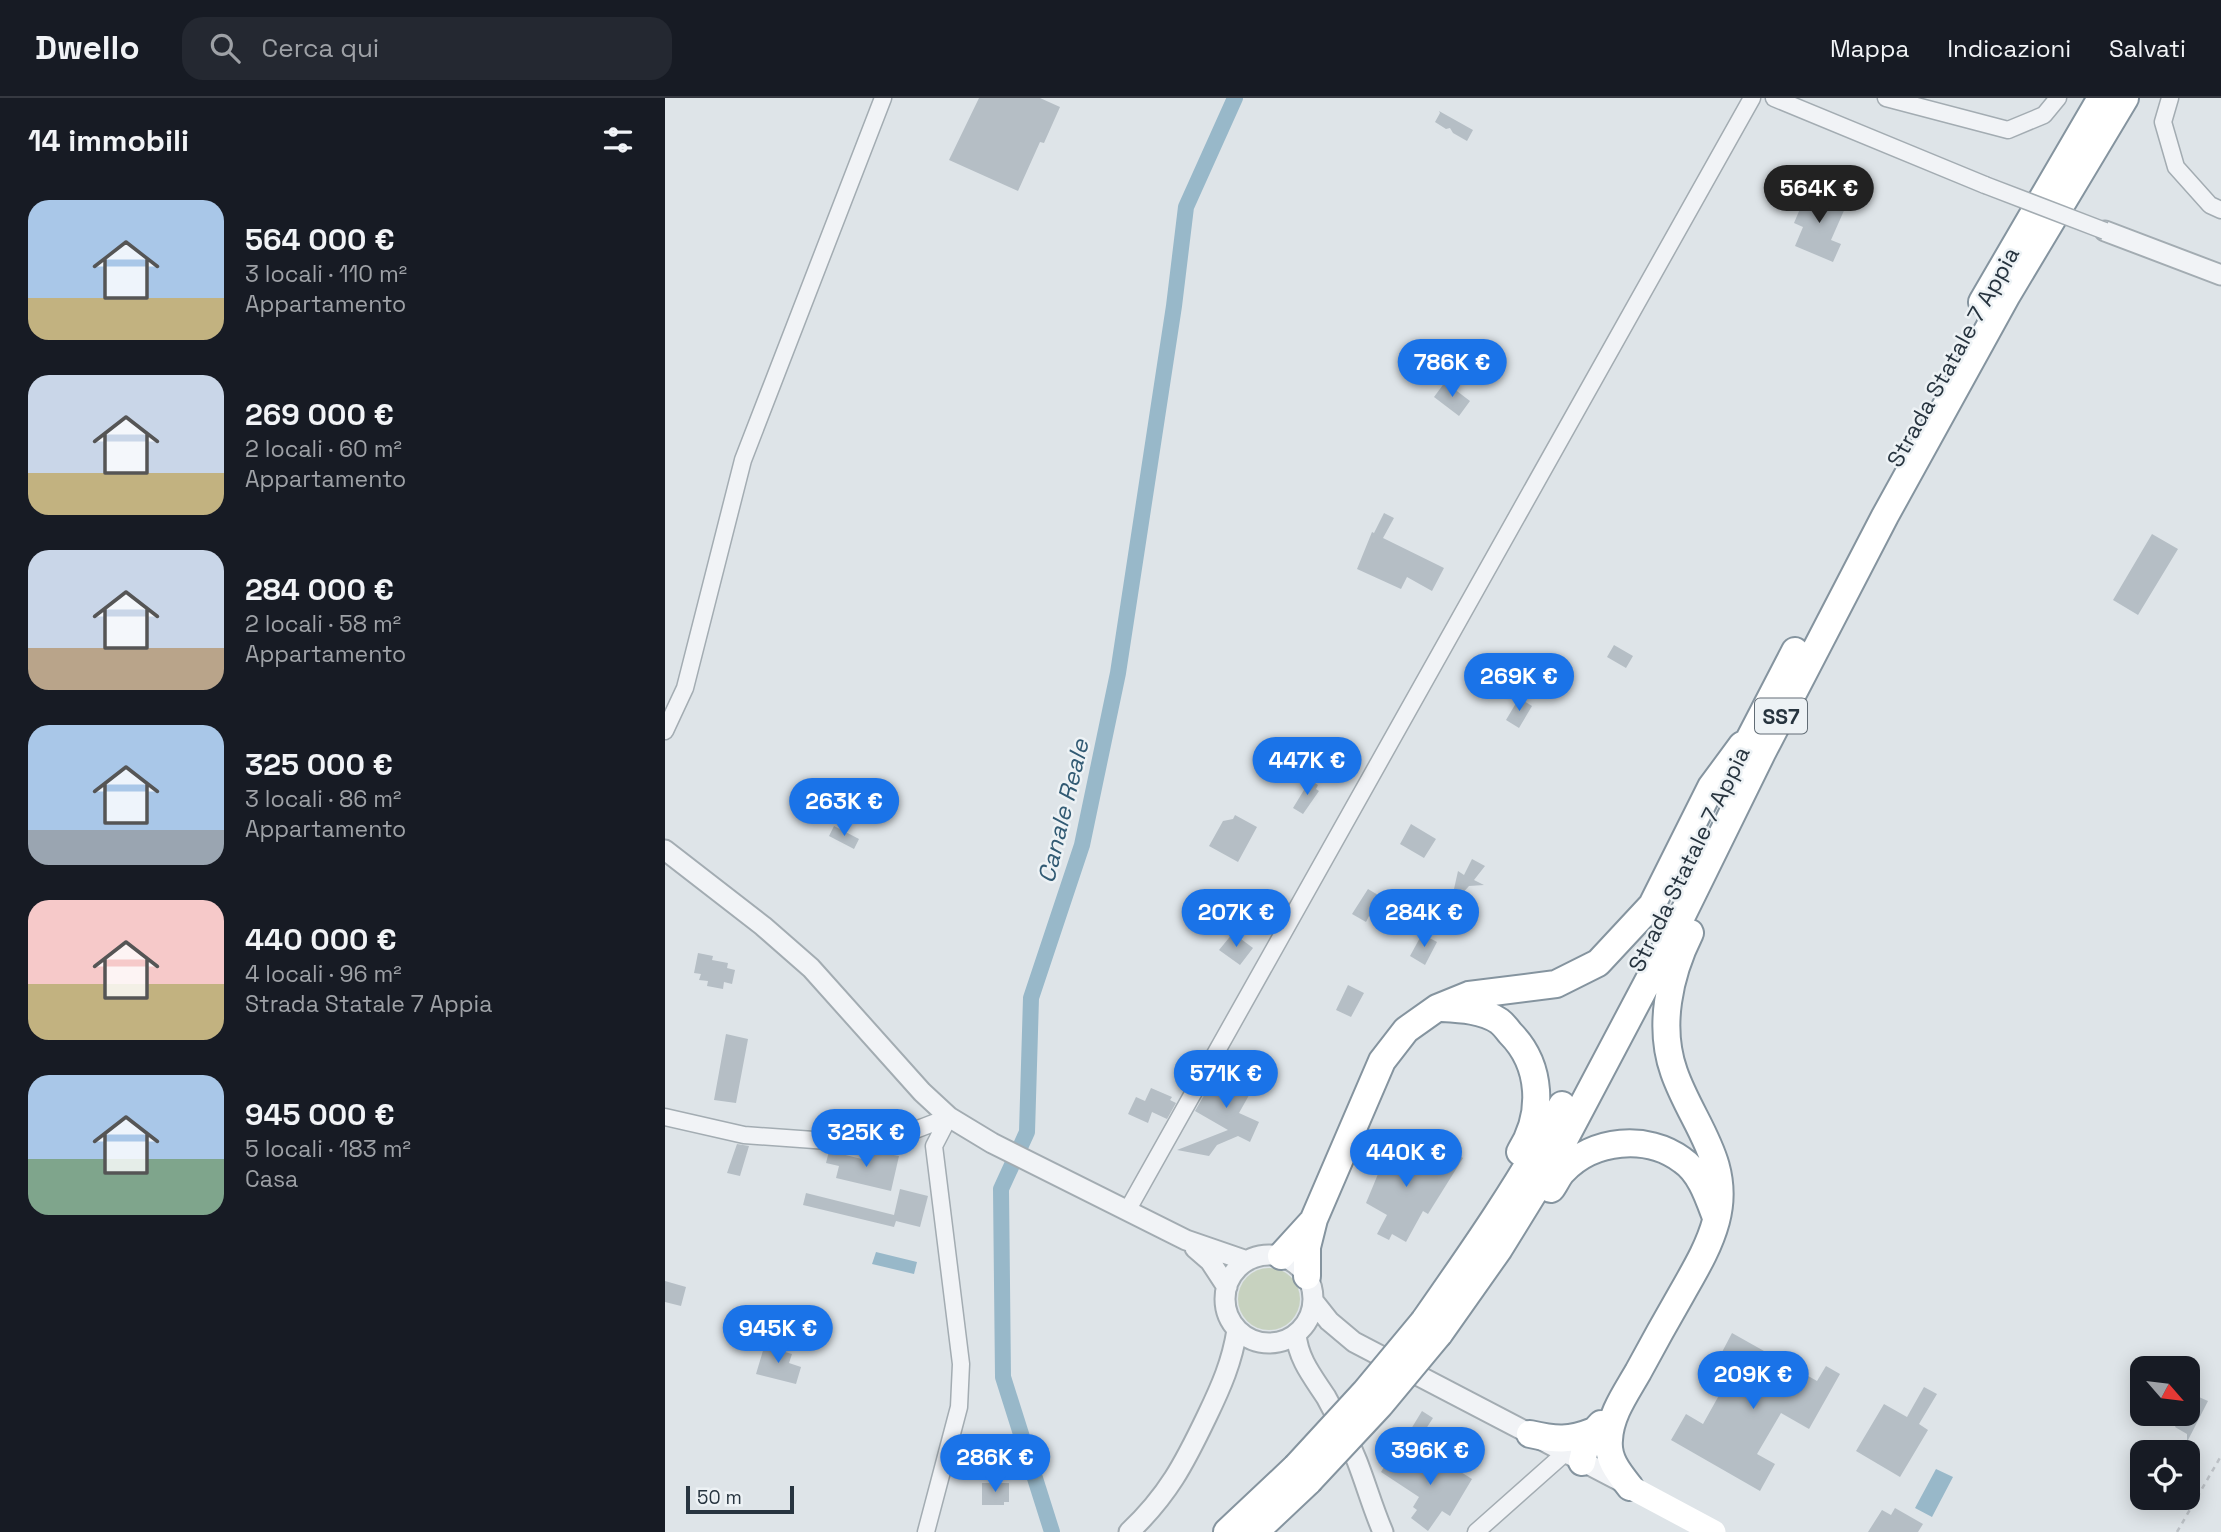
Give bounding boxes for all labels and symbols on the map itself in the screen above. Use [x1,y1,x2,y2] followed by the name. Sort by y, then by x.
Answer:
[1762,166,1876,225] pin: 564K €
[1880,242,2026,472] street label: Strada Statale 7 Appia
[1395,340,1509,399] pin: 786K €
[1462,654,1576,713] pin: 269K €
[1755,698,1807,734] road number: SS7
[1030,735,1096,886] water label: Canale Reale
[1250,738,1364,797] pin: 447K €
[1621,741,1757,977] street label: Strada Statale 7 Appia
[787,778,901,838] pin: 263K €
[1179,890,1293,949] pin: 207K €
[1367,890,1481,949] pin: 284K €
[1169,1051,1283,1110] pin: 571K €
[809,1110,923,1169] pin: 325K €
[1349,1130,1463,1189] pin: 440K €
[721,1306,835,1365] pin: 945K €
[1696,1352,1810,1411] pin: 209K €
[2130,1356,2200,1426] north arrow
[1373,1428,1487,1487] pin: 396K €
[938,1434,1052,1494] pin: 286K €
[686,1483,795,1515] scale bar

